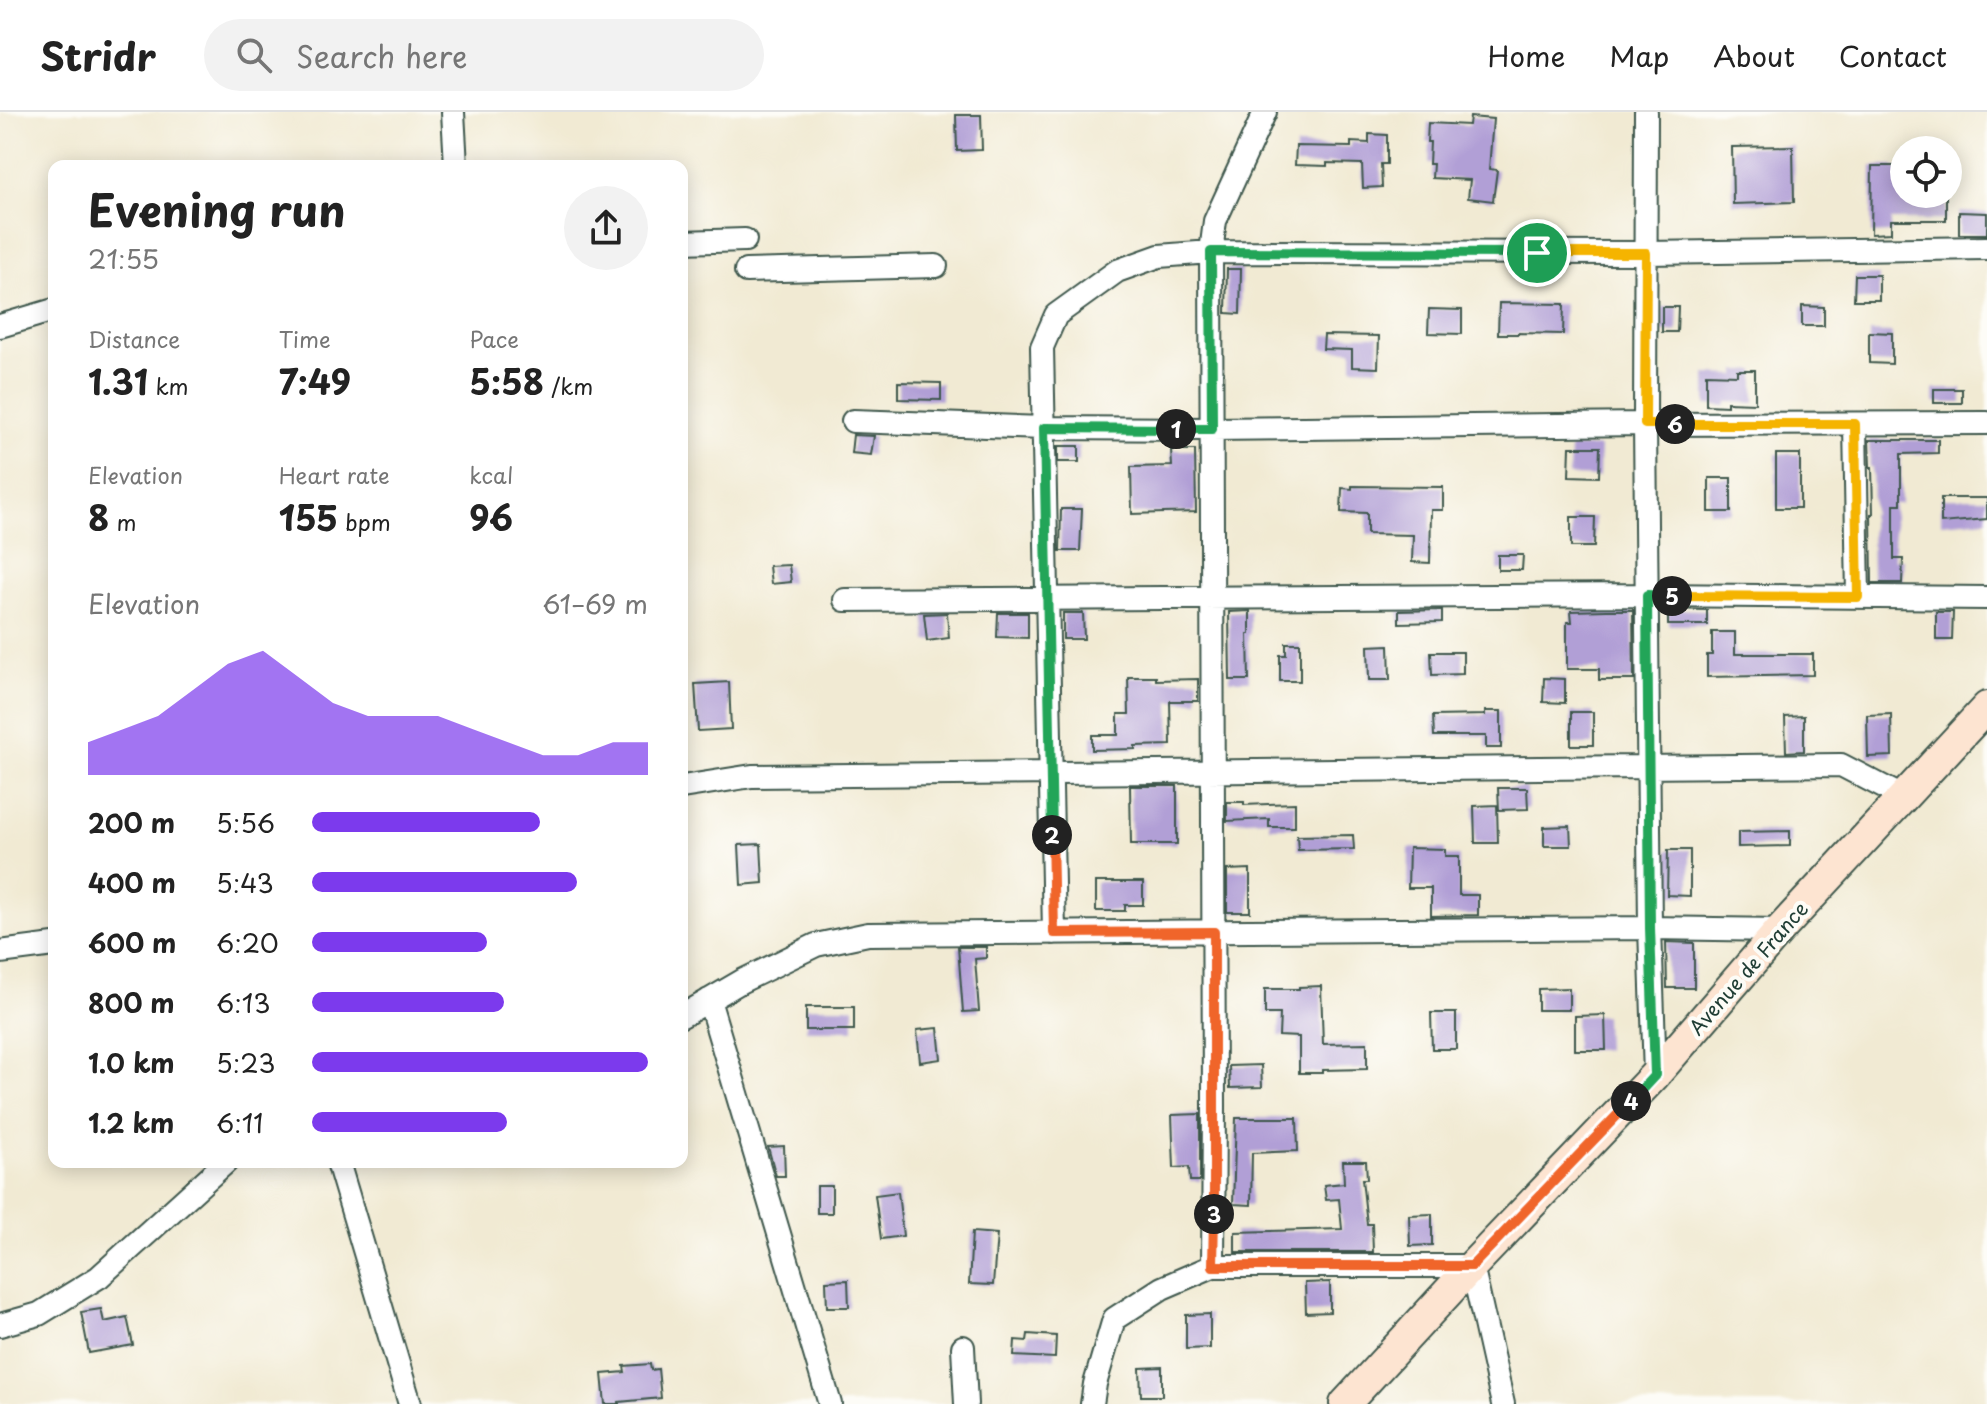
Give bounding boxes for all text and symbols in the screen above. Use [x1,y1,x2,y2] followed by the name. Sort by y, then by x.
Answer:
[204,19,764,91] search box
[40,27,156,84] text: Stridr
[232,33,276,77] icon: search
[296,33,467,78] text: Search here
[1487,34,1565,77] text: Home
[1609,34,1669,77] text: Map
[1713,34,1795,77] text: About
[1839,34,1947,77] text: Contact
[1890,136,1962,208] map controls
[1890,136,1962,208] button: locate
[88,176,346,242] text: Evening run
[564,186,648,270] button: share
[1503,219,1571,287] pin
[1515,231,1559,275] icon: arrive
[88,239,159,278] text: 21:55
[88,322,180,355] text: Distance
[279,322,331,355] text: Time
[469,322,519,355] text: Pace
[88,355,148,407] text: 1.31
[279,355,351,407] text: 7:49
[469,355,544,407] text: 5:58
[148,369,189,402] text: km
[544,369,593,402] text: /km
[1655,404,1695,444] pin: 6
[1667,407,1683,440] text: 6
[1156,409,1196,449] pin: 1
[1171,412,1181,445] text: 1
[88,458,183,491] text: Elevation
[279,458,390,491] text: Heart rate
[469,458,513,491] text: kcal
[88,491,109,543] text: 8
[279,491,338,543] text: 155
[469,491,513,543] text: 96
[109,505,136,538] text: m
[338,505,391,538] text: bpm
[1652,576,1692,616] pin: 5
[1665,579,1679,612] text: 5
[88,584,200,623] text: Elevation
[542,584,648,623] text: 61–69 m
[88,803,175,842] text: 200 m
[216,803,275,842] text: 5:56
[1032,815,1072,855] pin: 2
[1044,818,1060,851] text: 2
[88,863,176,902] text: 400 m
[216,863,274,902] text: 5:43
[1681,894,1815,1041] street label: Avenue de France
[88,923,176,962] text: 600 m
[216,923,279,962] text: 6:20
[88,983,175,1022] text: 800 m
[216,983,271,1022] text: 6:13
[88,1043,175,1082] text: 1.0 km
[216,1043,275,1082] text: 5:23
[1611,1081,1651,1121] pin: 4
[1624,1084,1638,1117] text: 4
[88,1103,174,1142] text: 1.2 km
[216,1103,263,1142] text: 6:11
[1194,1194,1234,1234] pin: 3
[1207,1197,1221,1230] text: 3

